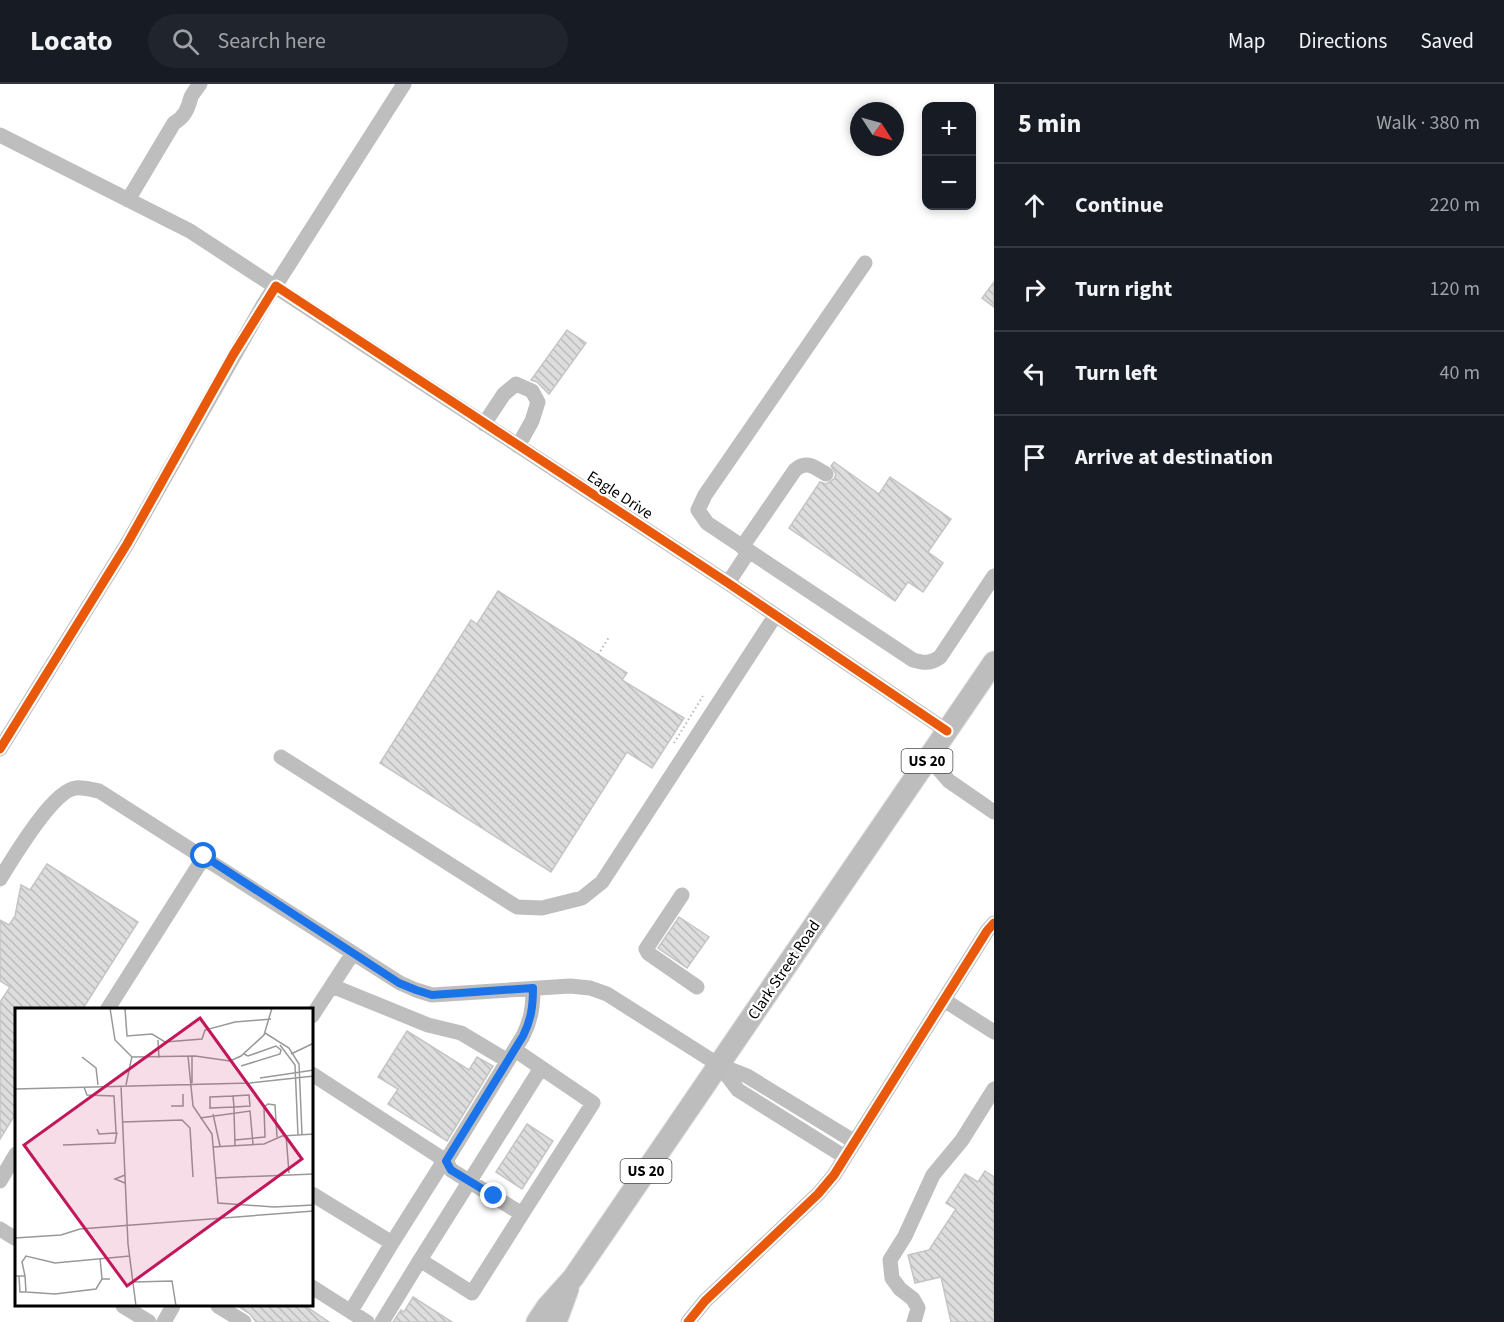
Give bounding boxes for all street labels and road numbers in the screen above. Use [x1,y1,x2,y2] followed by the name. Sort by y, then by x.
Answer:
[583,465,657,525] street label: Eagle Drive
[902,749,952,773] road number: US 20
[743,916,825,1024] street label: Clark Street Road
[620,1159,672,1183] road number: US 20

